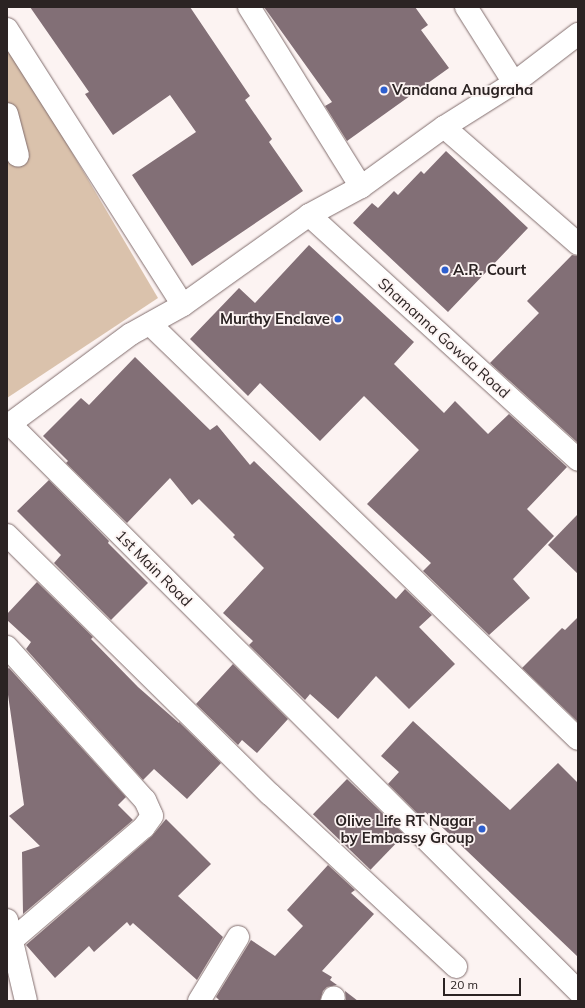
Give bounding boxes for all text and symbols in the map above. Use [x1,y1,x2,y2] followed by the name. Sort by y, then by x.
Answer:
[392,81,533,99] place label: Vandana Anugraha
[379,85,389,95] marker: Vandana Anugraha
[453,261,526,279] place label: A.R. Court
[440,265,450,275] marker: A.R. Court
[375,274,513,402] street label: Shamanna Gowda Road
[220,310,330,328] place label: Murthy Enclave
[333,314,343,324] marker: Murthy Enclave
[112,526,196,610] street label: 1st Main Road
[335,811,474,846] place label: Olive Life RT Nagar by Embassy Group
[477,824,487,834] marker: Olive Life RT Nagar by Embassy Group
[445,970,523,996] scale bar
[450,977,478,992] text: 20 m

